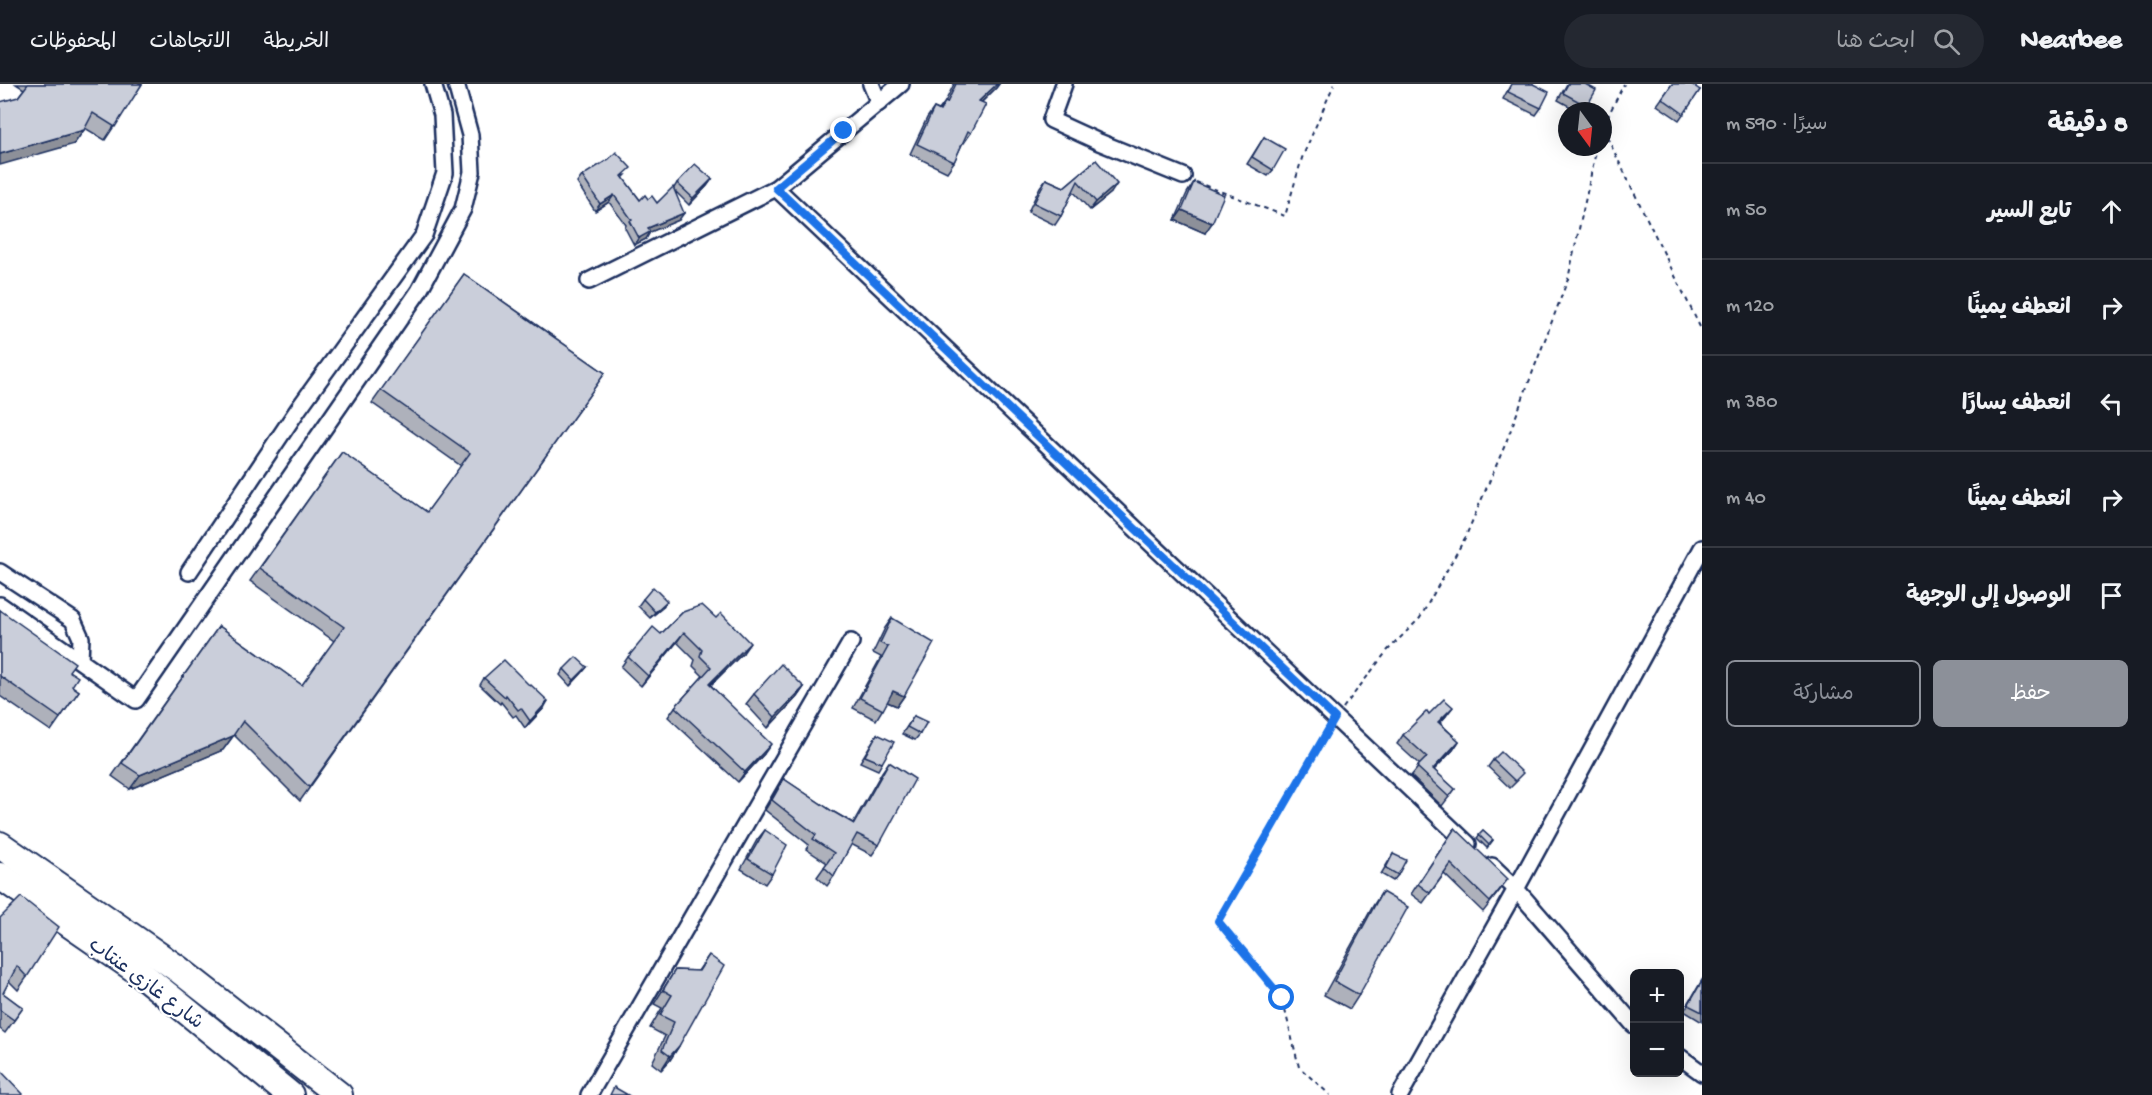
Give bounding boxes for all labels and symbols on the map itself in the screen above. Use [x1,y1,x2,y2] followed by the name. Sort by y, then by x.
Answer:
[1558,102,1612,156] north arrow
[830,117,856,143] route end
[83,933,207,1035] street label: شارع غازي عنتاب
[1268,984,1294,1010] route start

